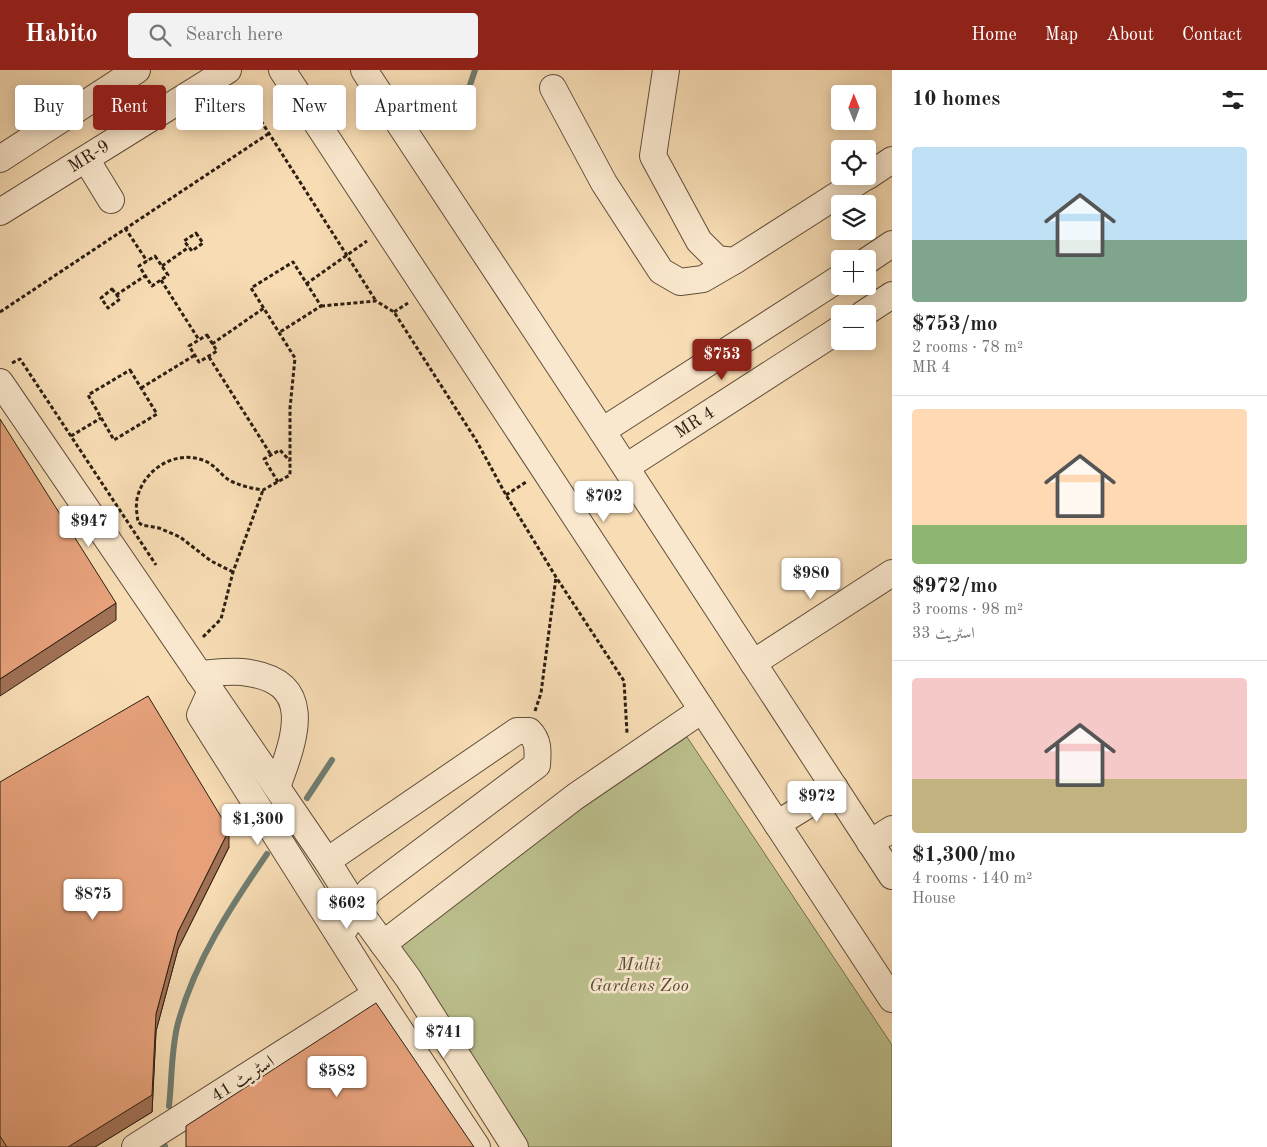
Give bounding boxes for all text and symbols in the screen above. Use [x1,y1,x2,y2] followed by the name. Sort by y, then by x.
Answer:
[128,13,478,58] search box
[146,21,174,49] icon: search
[25,23,98,47] text: Habito
[186,26,283,45] text: Search here
[971,26,1017,44] text: Home
[1045,26,1078,44] text: Map
[1106,26,1154,44] text: About
[1182,26,1242,44] text: Contact
[15,85,83,130] chip: Buy
[93,85,166,130] chip: Rent
[176,85,263,130] chip: Filters
[273,85,346,130] chip: New
[356,85,476,130] chip: Apartment
[831,85,876,130] north arrow
[831,85,876,350] map controls
[1219,86,1247,114] icon: filters
[912,89,1000,110] text: 10 homes
[65,137,113,176] street label: MR-9
[831,140,876,185] button: locate
[1035,180,1125,270] icon: home
[831,195,876,240] button: layers
[831,250,876,295] button: +
[831,305,876,350] button: −
[912,314,998,335] text: $753/mo
[692,338,752,381] pin: $753
[912,340,1023,356] text: 2 rooms · 78 m²
[703,347,741,363] text: $753
[912,360,951,376] text: MR 4
[672,403,718,442] street label: MR 4
[1035,441,1125,531] icon: home
[574,480,634,523] pin: $702
[585,489,623,505] text: $702
[59,506,119,548] pin: $947
[70,514,108,530] text: $947
[781,558,841,600] pin: $980
[792,566,830,582] text: $980
[912,576,998,597] text: $972/mo
[912,602,1023,618] text: 3 rooms · 98 m²
[912,626,975,642] text: اسٹریٹ 33
[1035,710,1125,800] icon: home
[787,780,847,823] pin: $972
[798,789,836,805] text: $972
[217,804,299,846] pin: $1,300
[233,812,283,828] text: $1,300
[912,845,1016,866] text: $1,300/mo
[912,871,1032,887] text: 4 rooms · 140 m²
[63,878,123,921] pin: $875
[74,887,112,903] text: $875
[317,888,377,930] pin: $602
[912,891,955,907] text: House
[328,896,366,912] text: $602
[589,956,689,995] park label: Multi Gardens Zoo
[414,1016,474,1059] pin: $741
[425,1025,463,1041] text: $741
[208,1053,279,1107] street label: اسٹریٹ 41
[307,1056,367,1098] pin: $582
[318,1064,356,1080] text: $582

